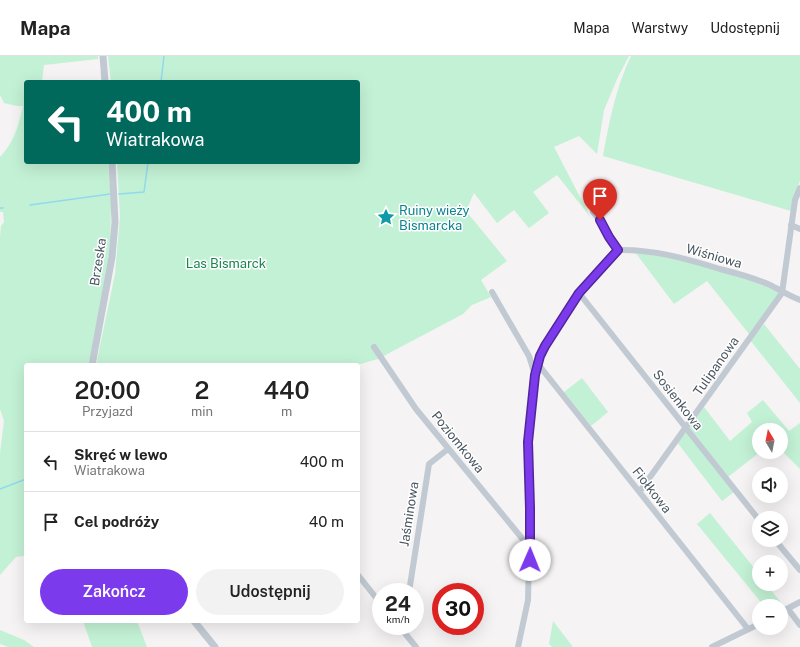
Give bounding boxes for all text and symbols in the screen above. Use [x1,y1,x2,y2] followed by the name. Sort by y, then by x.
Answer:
[20,17,70,39] text: Mapa
[573,20,609,36] text: Mapa
[631,20,688,36] text: Warstwy
[710,20,780,36] text: Udostępnij
[106,95,192,128] text: 400 m
[40,96,92,148] icon: left
[106,129,204,150] text: Wiatrakowa
[583,179,617,220] pin
[589,185,611,207] icon: arrive
[399,203,470,233] place label: Ruiny wieży Bismarcka
[376,207,396,227] place icon: Ruiny wieży Bismarcka
[87,237,109,287] street label: Brzeska
[684,241,744,271] street label: Wiśniowa
[186,256,266,271] park label: Las Bismarck
[690,334,742,398] street label: Tulipanowa
[650,367,706,433] street label: Sosienkowa
[74,376,141,404] text: 20:00
[195,376,209,404] text: 2
[264,376,310,404] text: 440
[82,404,133,419] text: Przyjazd
[191,404,213,419] text: min
[281,404,292,419] text: m
[429,408,487,476] street label: Poziomkowa
[752,423,788,459] north arrow
[752,423,788,635] map controls
[74,446,168,463] text: Skręć w lewo
[40,451,62,473] icon: left
[300,453,344,470] text: 400 m
[74,463,145,478] text: Wiatrakowa
[629,464,675,516] street label: Fiołkowa
[752,467,788,503] button: sound
[396,481,422,547] street label: Jaśminowa
[40,511,62,533] icon: arrive
[752,511,788,547] button: layers
[74,513,159,530] text: Cel podróży
[309,513,344,530] text: 40 m
[509,539,551,581] position arrow
[752,555,788,591] button: +
[40,569,188,615] button: Zakończ
[196,569,344,615] button: Udostępnij
[432,583,484,635] speed limit sign: 30
[385,592,411,616] text: 24
[752,599,788,635] button: −
[386,613,410,625] text: km/h

